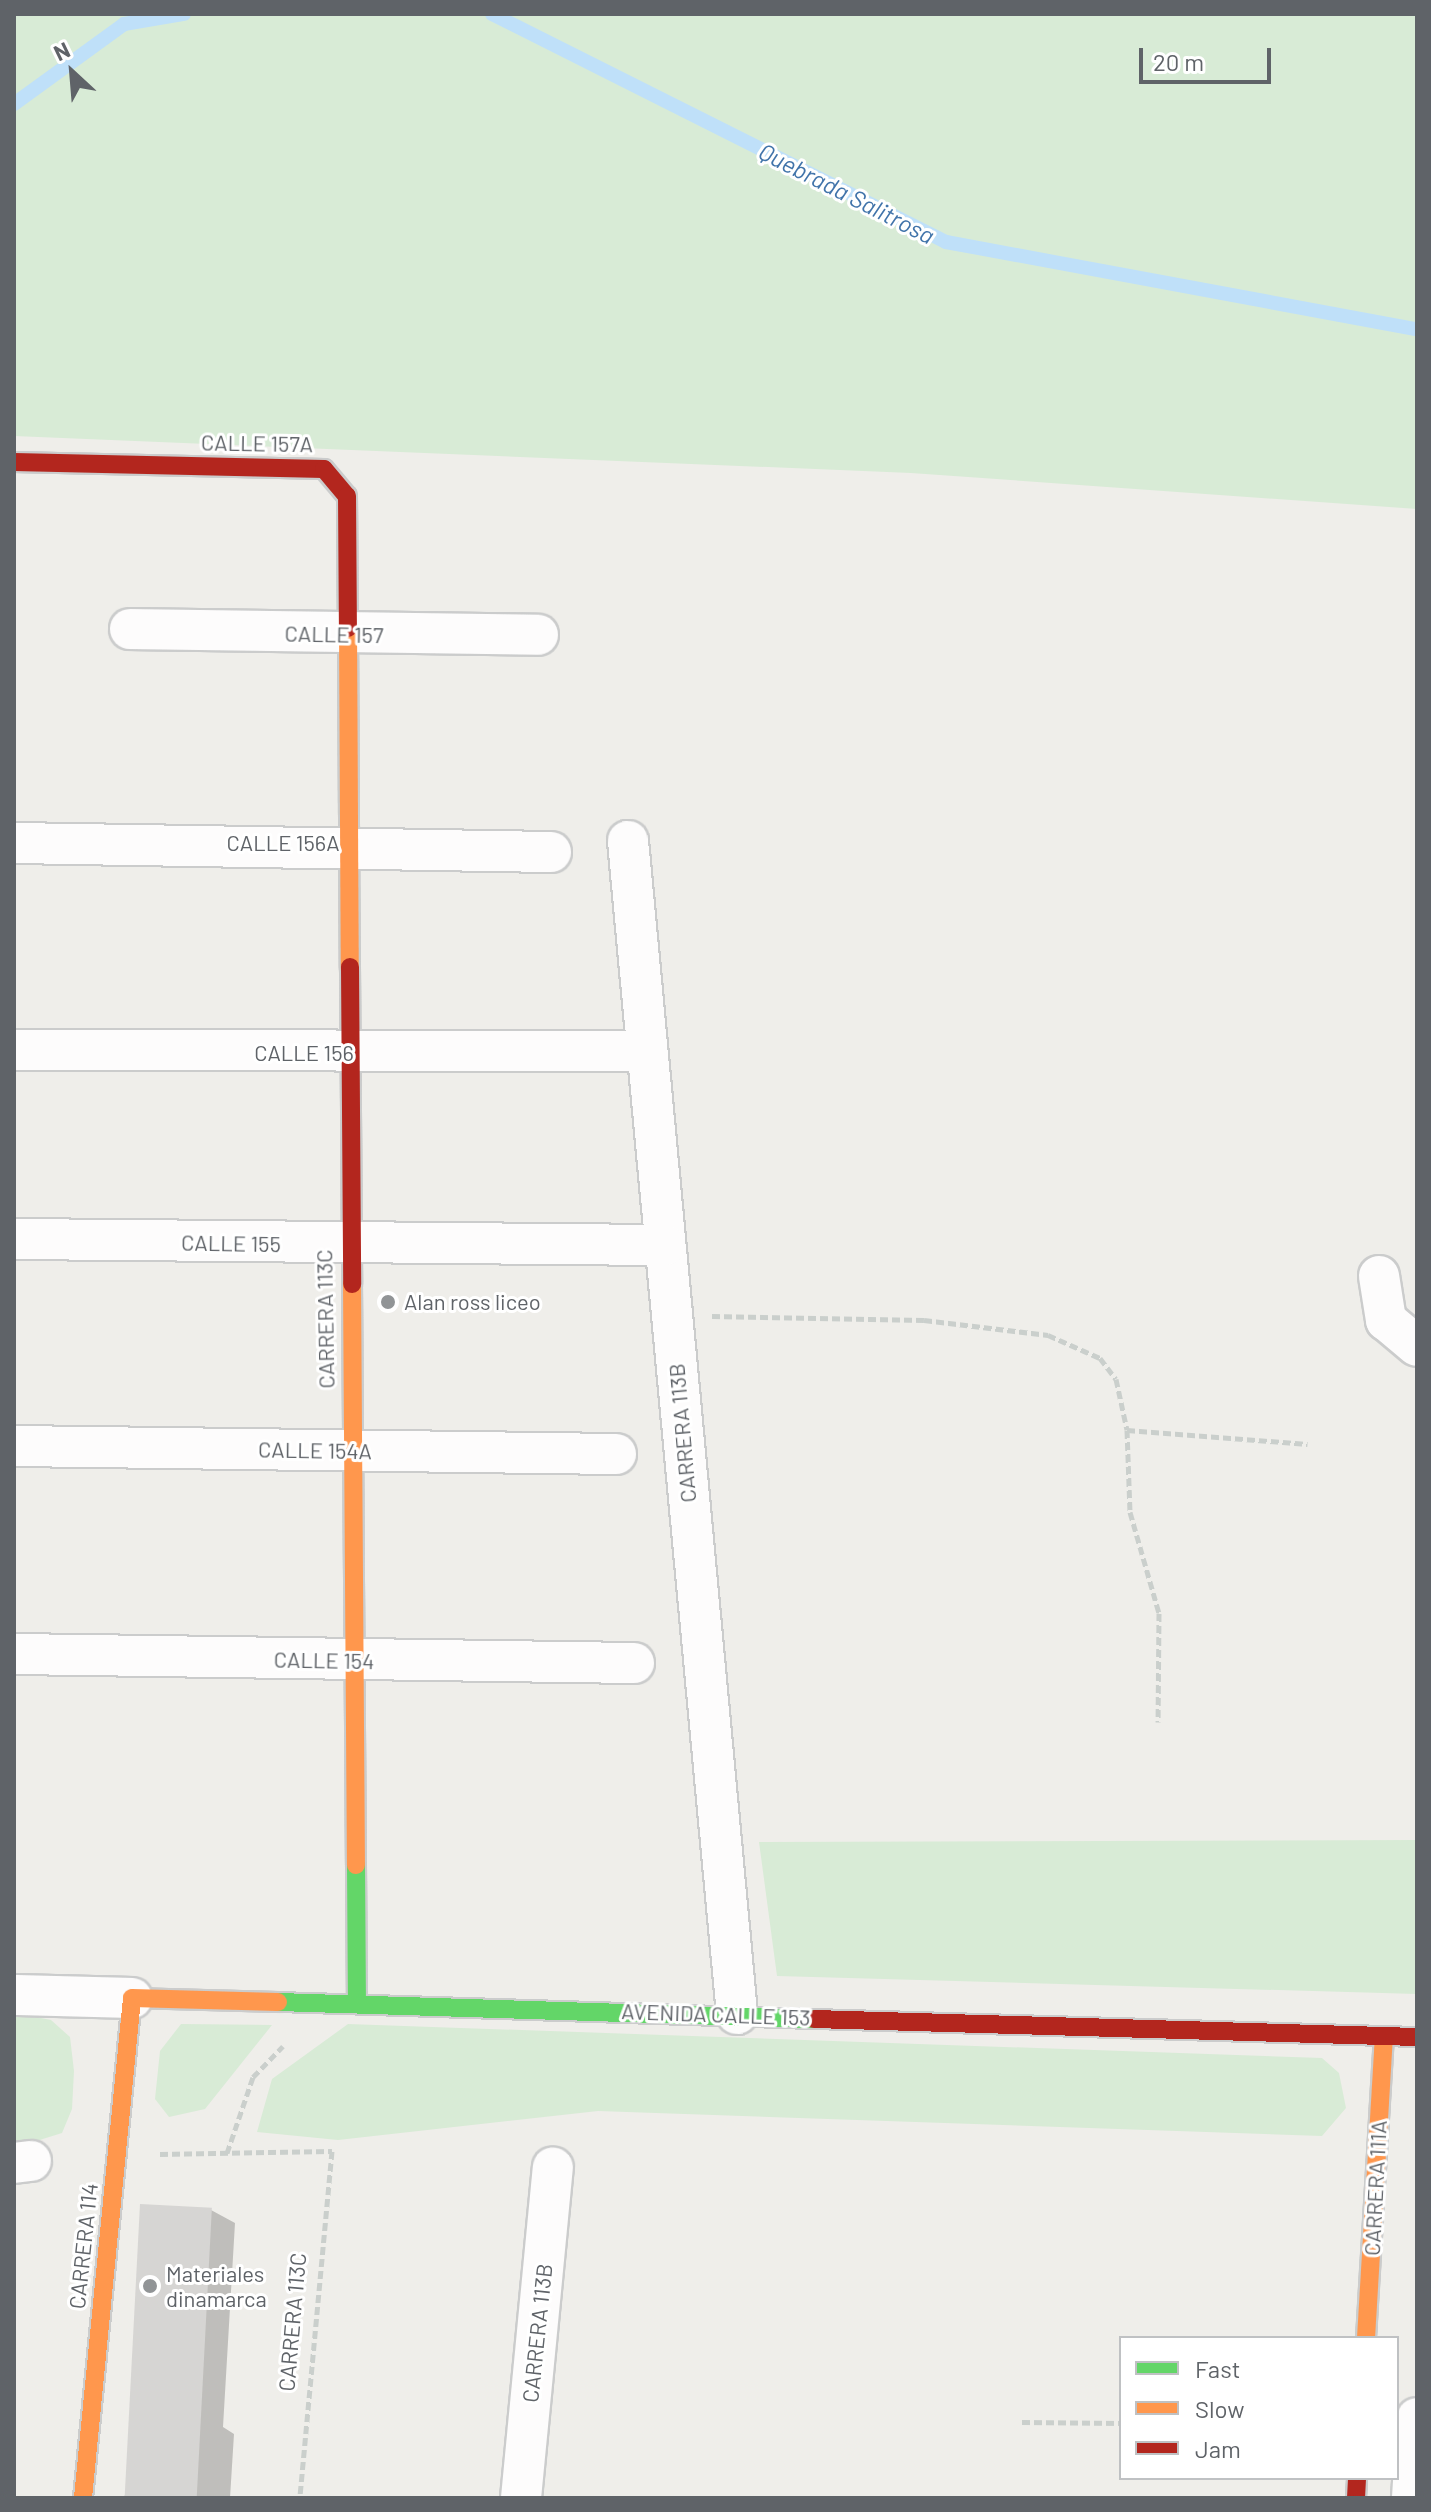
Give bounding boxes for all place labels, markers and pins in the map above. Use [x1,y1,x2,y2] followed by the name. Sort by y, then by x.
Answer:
[404,1289,541,1315] place label: Alan ross liceo
[379,1293,397,1311] marker: Alan ross liceo
[166,2260,267,2312] place label: Materiales dinamarca
[141,2277,159,2295] marker: Materiales dinamarca

